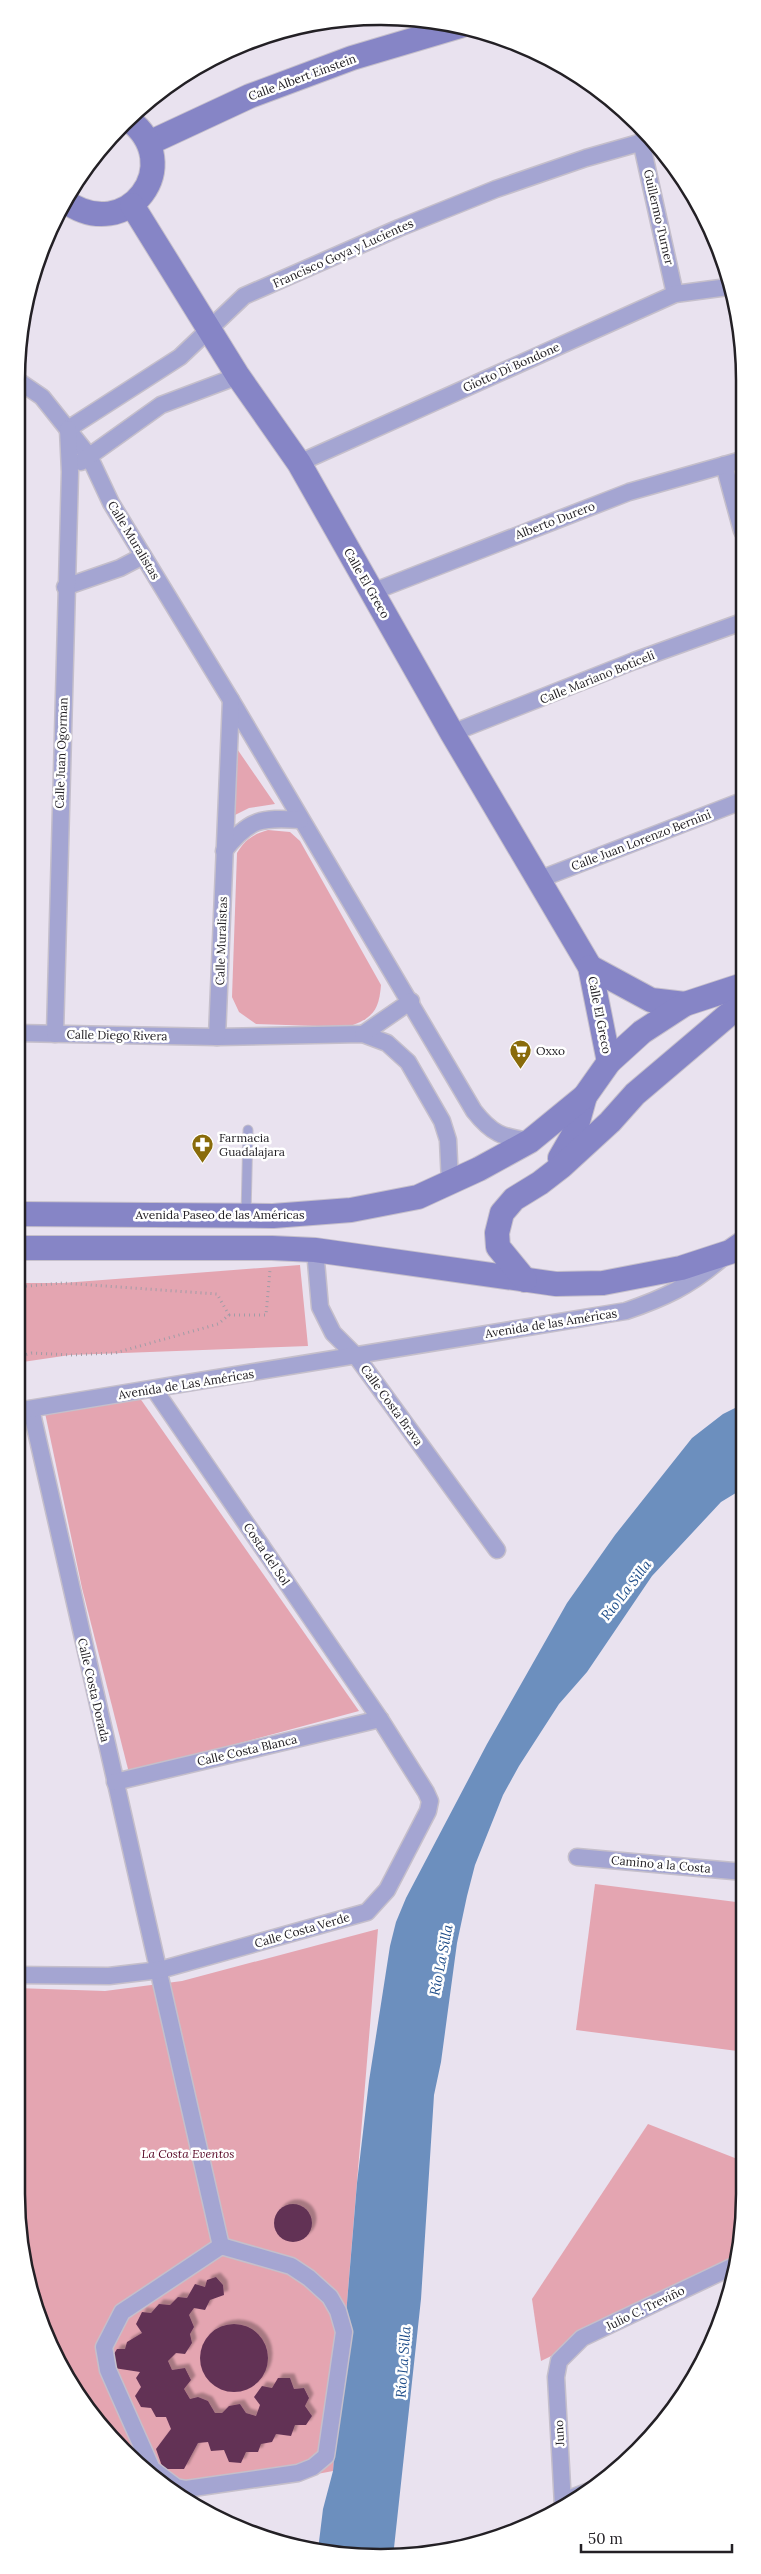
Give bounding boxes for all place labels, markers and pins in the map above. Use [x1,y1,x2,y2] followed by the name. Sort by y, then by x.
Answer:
[508,1038,532,1069] supermarket icon: Oxxo
[536,1043,565,1058] place label: Oxxo
[219,1130,285,1159] place label: Farmacia Guadalajara
[191,1132,215,1163] pharmacy icon: Farmacia Guadalajara

